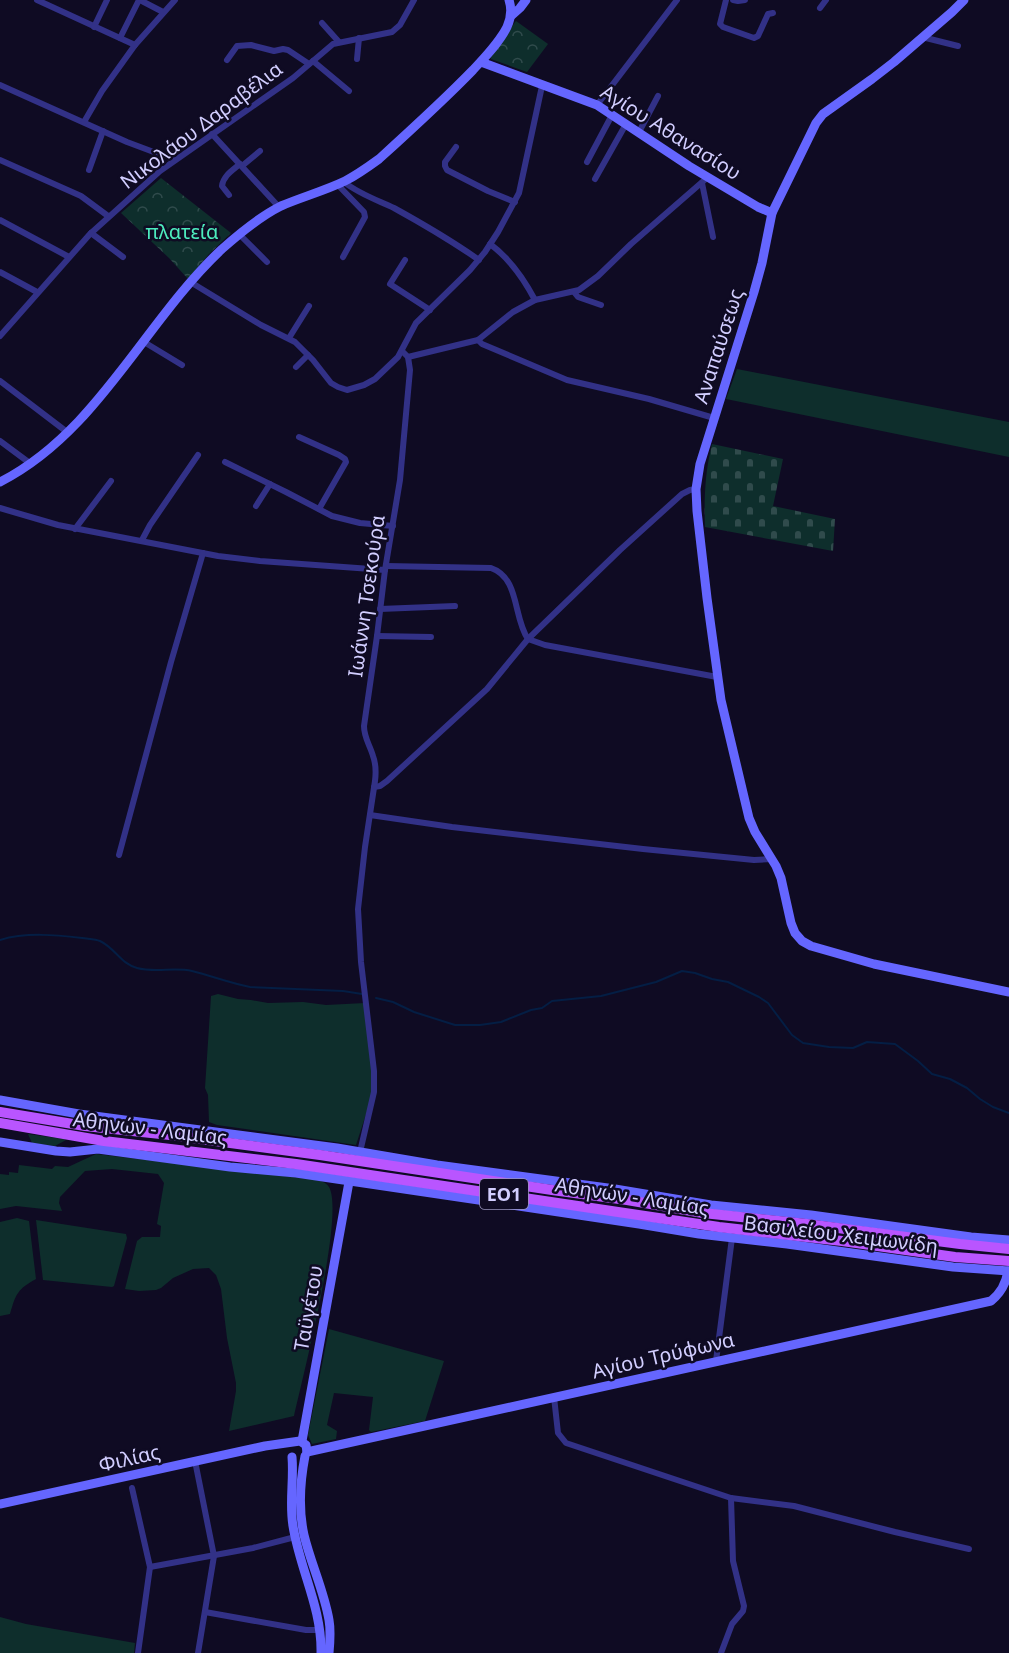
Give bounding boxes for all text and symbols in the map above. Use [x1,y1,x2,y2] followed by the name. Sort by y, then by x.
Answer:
[114,55,288,195] street label: Νικολάου Δαραβέλια
[596,78,746,186] street label: Αγίου Αθανασίου
[146,218,219,245] park label: πλατεία
[687,285,749,407] street label: Αναπαύσεως
[341,513,391,679] street label: Ιωάννη Τσεκούρα
[71,1105,229,1151] street label: Αθηνών - Λαμίας
[553,1171,711,1221] street label: Αθηνών - Λαμίας
[480,1179,528,1209] road number: ΕΟ1
[742,1209,940,1259] street label: Βασιλείου Χειμωνίδη
[287,1263,329,1353] street label: Ταϋγέτου
[589,1325,737,1385] street label: Αγίου Τρύφωνα
[96,1438,163,1478] street label: Φιλίας

